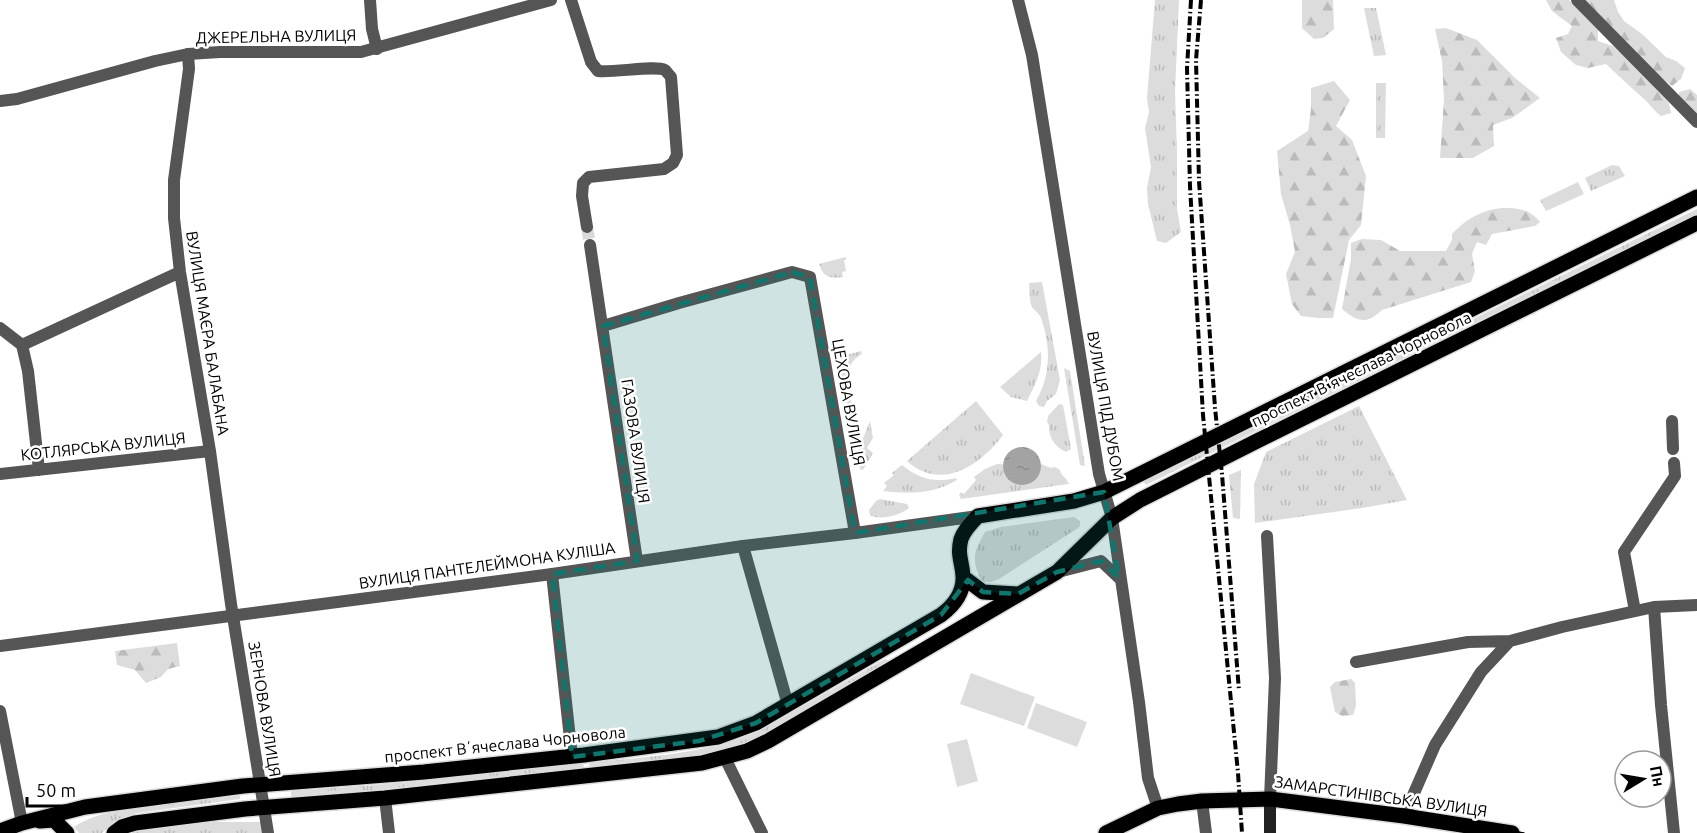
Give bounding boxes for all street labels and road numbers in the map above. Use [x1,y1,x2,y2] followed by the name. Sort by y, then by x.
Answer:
[196,26,356,46] street label: ДЖЕРЕЛЬНА ВУЛИЦЯ
[183,230,233,437] street label: ВУЛИЦЯ МАЄРА БАЛАБАНА
[1248,308,1474,430] street label: проспект Вʼячеслава Чорновола
[1084,330,1128,482] street label: ВУЛИЦЯ ПІД ДУБОМ
[829,337,869,467] street label: ЦЕХОВА ВУЛИЦЯ
[618,378,654,504] street label: ГАЗОВА ВУЛИЦЯ
[20,428,186,464] street label: КОТЛЯРСЬКА ВУЛИЦЯ
[358,537,617,592] street label: ВУЛИЦЯ ПАНТЕЛЕЙМОНА КУЛІША
[245,640,285,778] street label: ЗЕРНОВА ВУЛИЦЯ
[383,722,627,766] street label: проспект Вʼячеслава Чорновола
[1273,772,1489,820] street label: ЗАМАРСТИНІВСЬКА ВУЛИЦЯ

